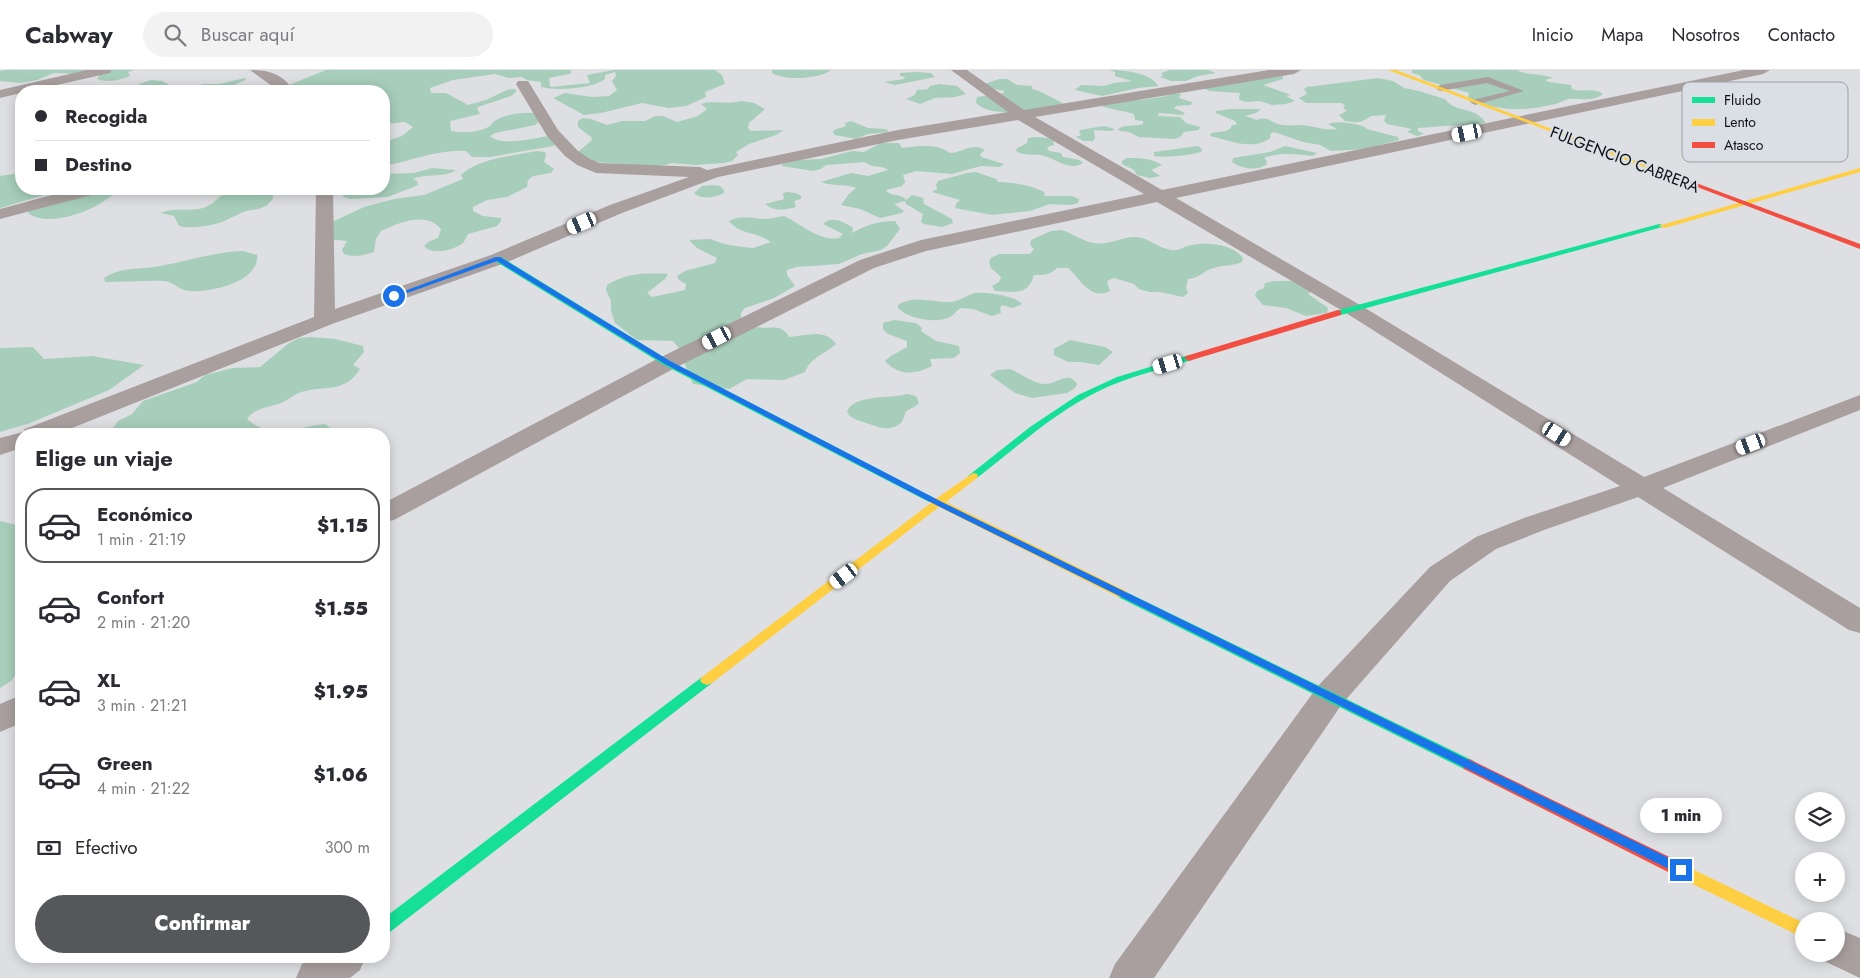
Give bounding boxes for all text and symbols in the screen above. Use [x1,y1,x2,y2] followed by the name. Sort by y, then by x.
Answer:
[143,12,493,57] search box
[25,17,113,52] text: Cabway
[161,21,189,49] icon: search
[201,21,294,48] text: Buscar aquí
[1532,22,1573,48] text: Inicio
[1601,22,1643,48] text: Mapa
[1671,22,1740,48] text: Nosotros
[1768,22,1835,48] text: Contacto
[1682,82,1848,162] legend
[1724,90,1761,110] text: Fluido
[65,103,148,130] text: Recogida
[1724,112,1756,132] text: Lento
[1547,120,1703,199] street label: FULGENCIO CABRERA
[1450,123,1483,143] car
[1724,135,1764,155] text: Atasco
[65,151,132,178] text: Destino
[565,210,598,236] car
[383,285,405,307] route start
[700,325,733,351] car
[1151,352,1184,376] car
[1540,420,1573,448] car
[1734,432,1767,456] car
[35,442,173,474] text: Elige un viaje
[97,501,193,528] text: Económico
[37,503,82,548] icon: car
[317,512,368,539] text: $1.15
[97,528,186,551] text: 1 min · 21:19
[827,561,860,591] car
[97,584,164,611] text: Confort
[37,586,82,631] icon: car
[314,595,368,622] text: $1.55
[97,611,190,634] text: 2 min · 21:20
[97,667,120,694] text: XL
[37,669,82,714] icon: car
[314,678,368,705] text: $1.95
[97,694,187,717] text: 3 min · 21:21
[97,750,153,777] text: Green
[37,752,82,797] icon: car
[314,761,368,788] text: $1.06
[97,777,190,800] text: 4 min · 21:22
[1795,792,1845,962] map controls
[1795,792,1845,842] button: layers
[1640,798,1722,832] callout: 1 min
[1661,804,1701,827] text: 1 min
[35,834,63,862] icon: cash
[75,834,138,861] text: Efectivo
[325,836,370,859] text: 300 m
[1795,852,1845,902] button: +
[1670,859,1692,881] route end
[35,895,370,953] button: Confirmar
[1795,912,1845,962] button: −

